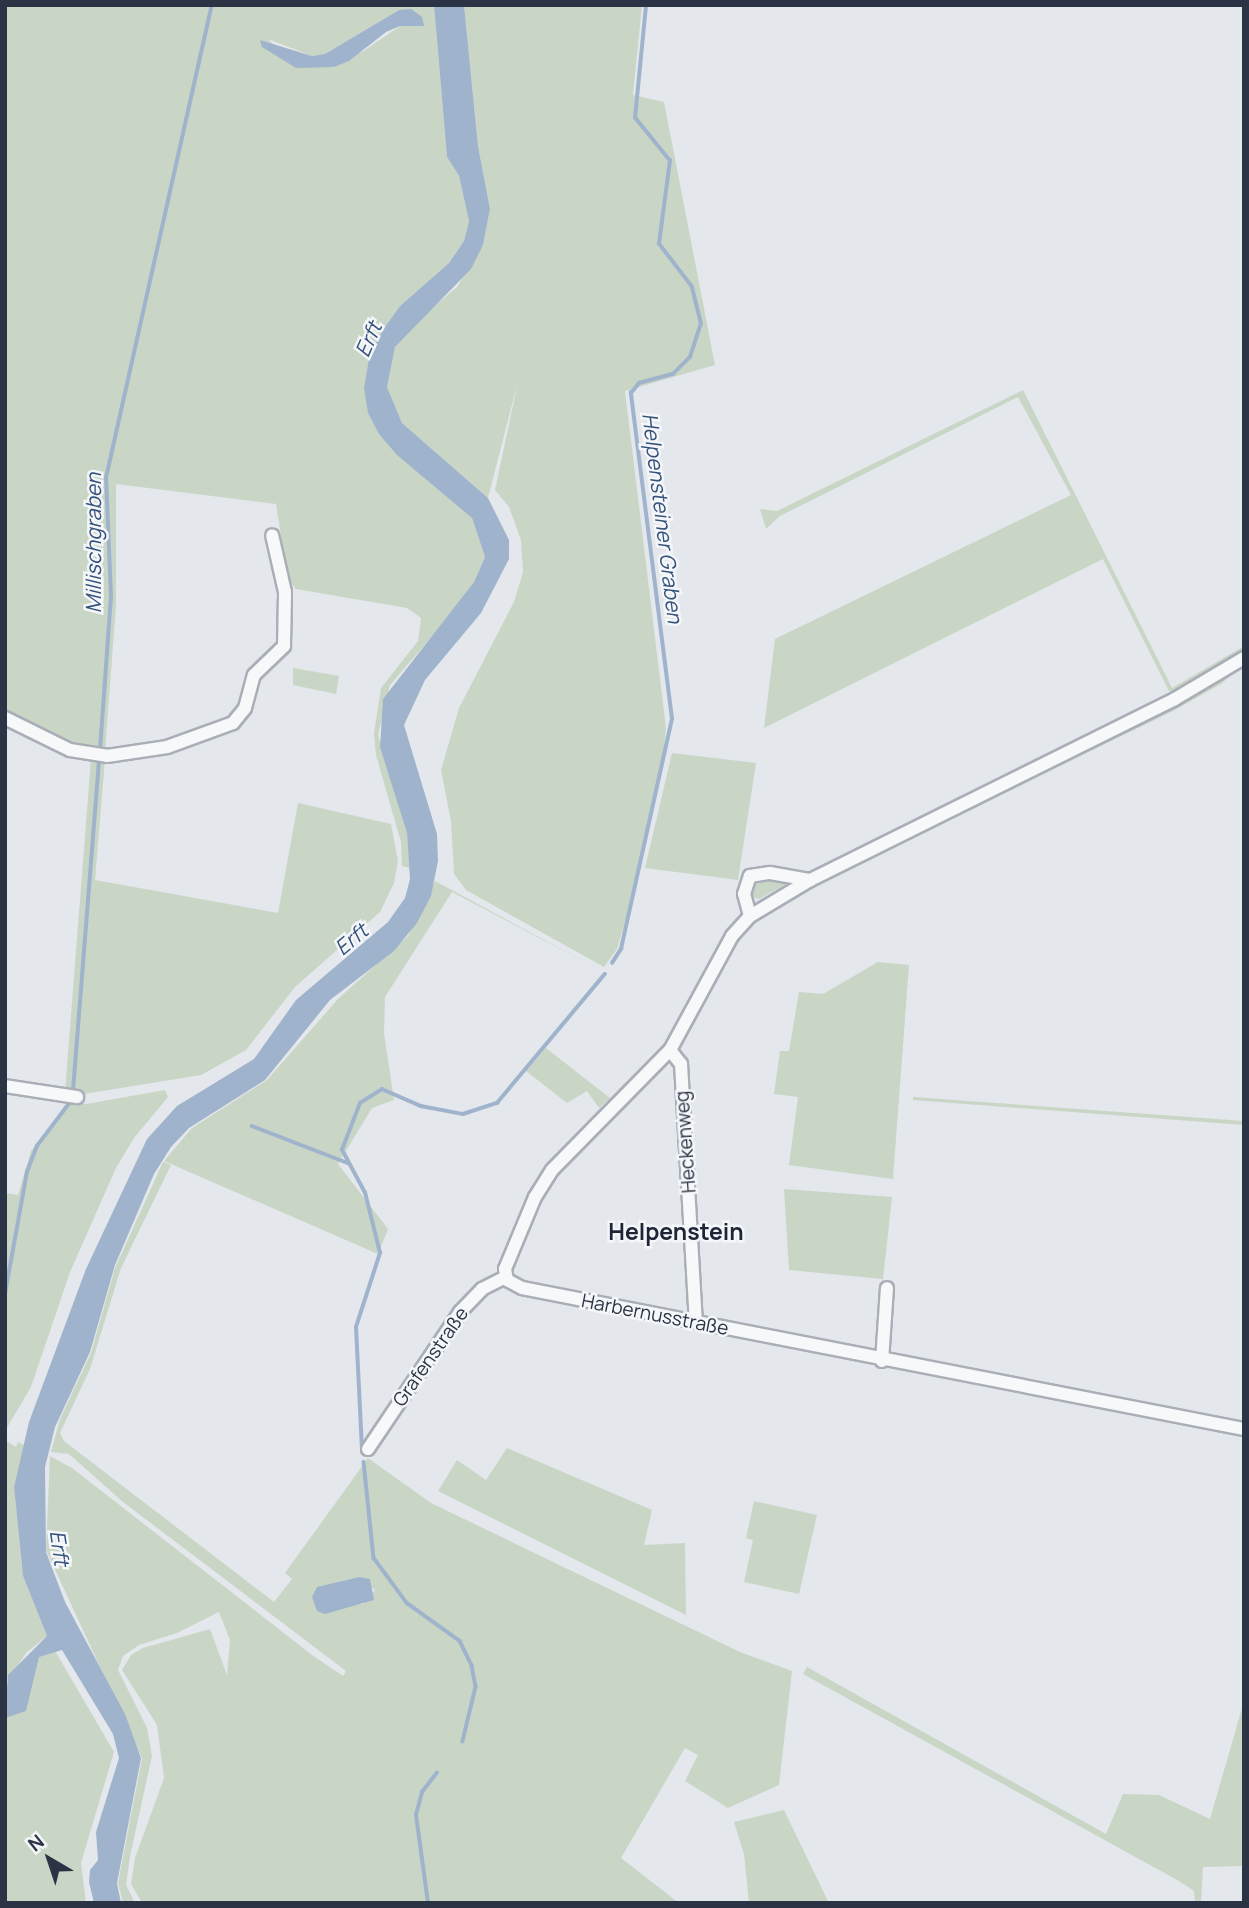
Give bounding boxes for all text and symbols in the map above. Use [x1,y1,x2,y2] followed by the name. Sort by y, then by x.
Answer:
[349,318,387,360] water label: Erft
[638,411,688,625] water label: Helpensteiner Graben
[80,473,106,613] water label: Millischgraben
[329,918,373,960] water label: Erft
[671,1090,701,1194] street label: Heckenweg
[608,1217,744,1245] district label: Helpenstein
[580,1290,730,1340] street label: Harbernusstraße
[388,1303,474,1411] street label: Grafenstraße
[45,1529,75,1567] water label: Erft
[14,1824,84,1894] north arrow
[22,1828,49,1857] text: N

